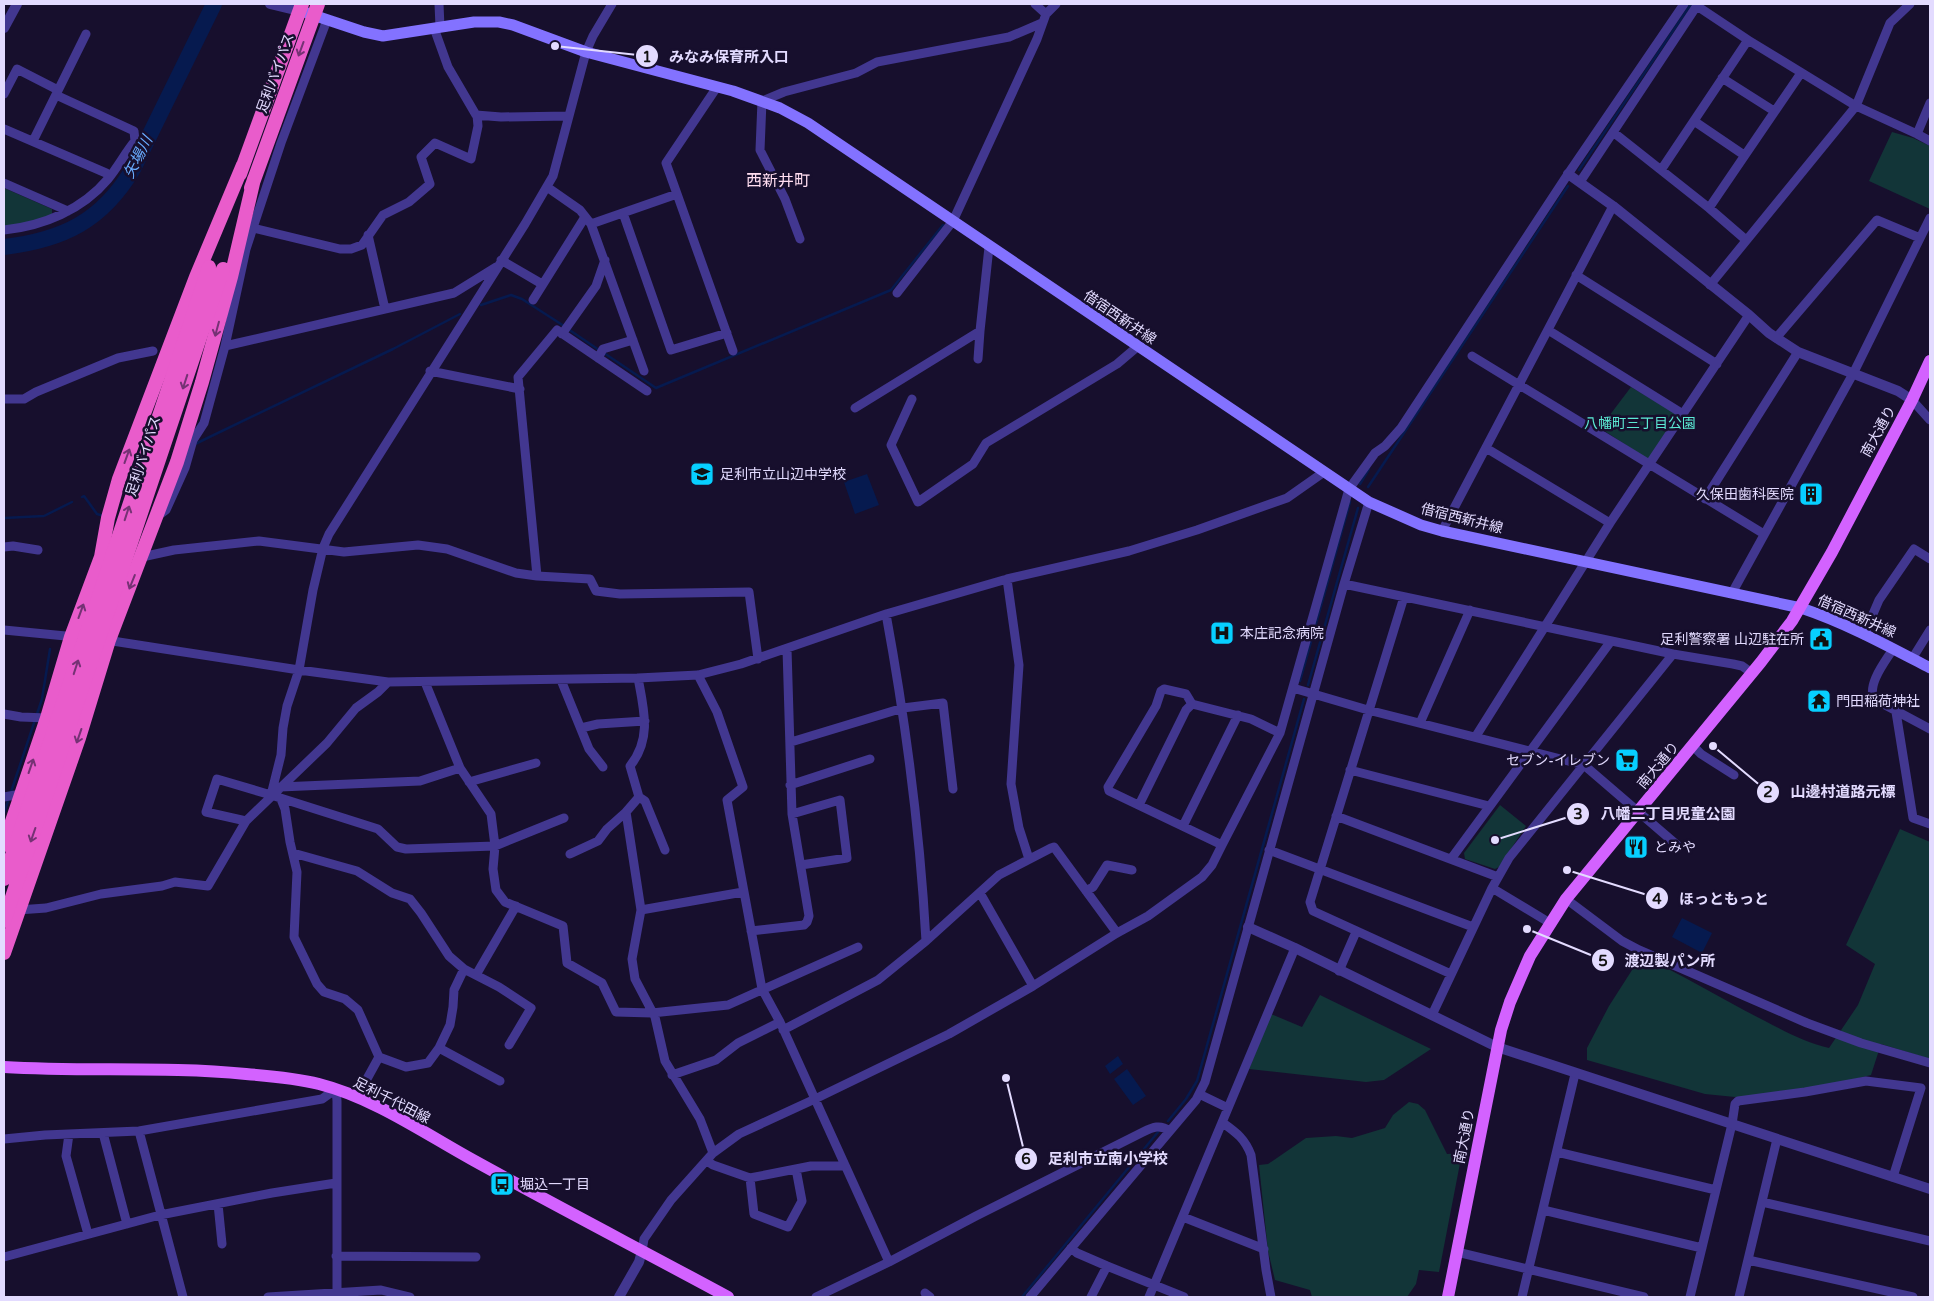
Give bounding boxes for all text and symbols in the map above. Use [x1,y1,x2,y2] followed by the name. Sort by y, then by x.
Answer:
[253,31,298,115] street label: 足利バイパス
[296,41,305,57] one-way arrow
[634,41,799,71] callout: みなみ保育所入口
[642,48,652,66] text: 1
[669,48,789,66] text: みなみ保育所入口
[120,131,157,181] water label: 矢場川
[746,171,810,191] district label: 西新井町
[1080,287,1159,348] street label: 借宿西新井線
[211,320,221,336] one-way arrow
[180,374,189,389] one-way arrow
[1857,403,1899,460] street label: 南大通り
[122,414,164,499] street label: 足利バイパス
[1584,415,1696,432] park label: 八幡町三丁目公園
[123,449,132,464] one-way arrow
[689,461,715,487] school or university icon: 足利市立山辺中学校
[720,466,846,483] place label: 足利市立山辺中学校
[1798,481,1824,507] building icon: 久保田歯科医院
[1696,486,1794,503] place label: 久保田歯科医院
[1419,500,1505,537] street label: 借宿西新井線
[123,506,133,522] one-way arrow
[127,574,136,589] one-way arrow
[1815,592,1899,641] street label: 借宿西新井線
[77,604,86,620] one-way arrow
[1209,620,1235,646] hospital icon: 本庄記念病院
[1240,625,1324,642] place label: 本庄記念病院
[1808,626,1834,652] public building icon: 足利警察署 山辺駐在所
[1660,631,1804,648] place label: 足利警察署 山辺駐在所
[72,660,81,676] one-way arrow
[1806,688,1832,714] temple icon: 門田稲荷神社
[1836,693,1920,710] place label: 門田稲荷神社
[74,728,84,744] one-way arrow
[1634,738,1683,792] street label: 南大通り
[1614,747,1640,773] supermarket icon: セブン-イレブン
[1506,752,1610,769] place label: セブン-イレブン
[27,759,36,774] one-way arrow
[1755,777,1905,807] callout: 山邊村道路元標
[1763,783,1773,801] text: 2
[1790,783,1896,801] text: 山邊村道路元標
[1565,799,1745,829] callout: 八幡二丁目児童公園
[1573,805,1583,823] text: 3
[1600,805,1736,823] text: 八幡二丁目児童公園
[28,826,37,842] one-way arrow
[1623,834,1649,860] restaurant icon: とみや
[1654,839,1696,856] place label: とみや
[1644,883,1779,913] callout: ほっともっと
[1652,890,1662,908] text: 4
[1679,890,1769,908] text: ほっともっと
[1590,945,1725,975] callout: 渡辺製パン所
[1598,952,1608,970] text: 5
[1625,952,1715,970] text: 渡辺製パン所
[350,1074,433,1127] street label: 足利千代田線
[1451,1107,1478,1165] street label: 南大通り
[1013,1144,1178,1174] callout: 足利市立南小学校
[1021,1150,1031,1168] text: 6
[1048,1150,1168,1168] text: 足利市立南小学校
[489,1171,515,1197] bus stop icon: 堀込一丁目
[520,1176,590,1193] place label: 堀込一丁目

